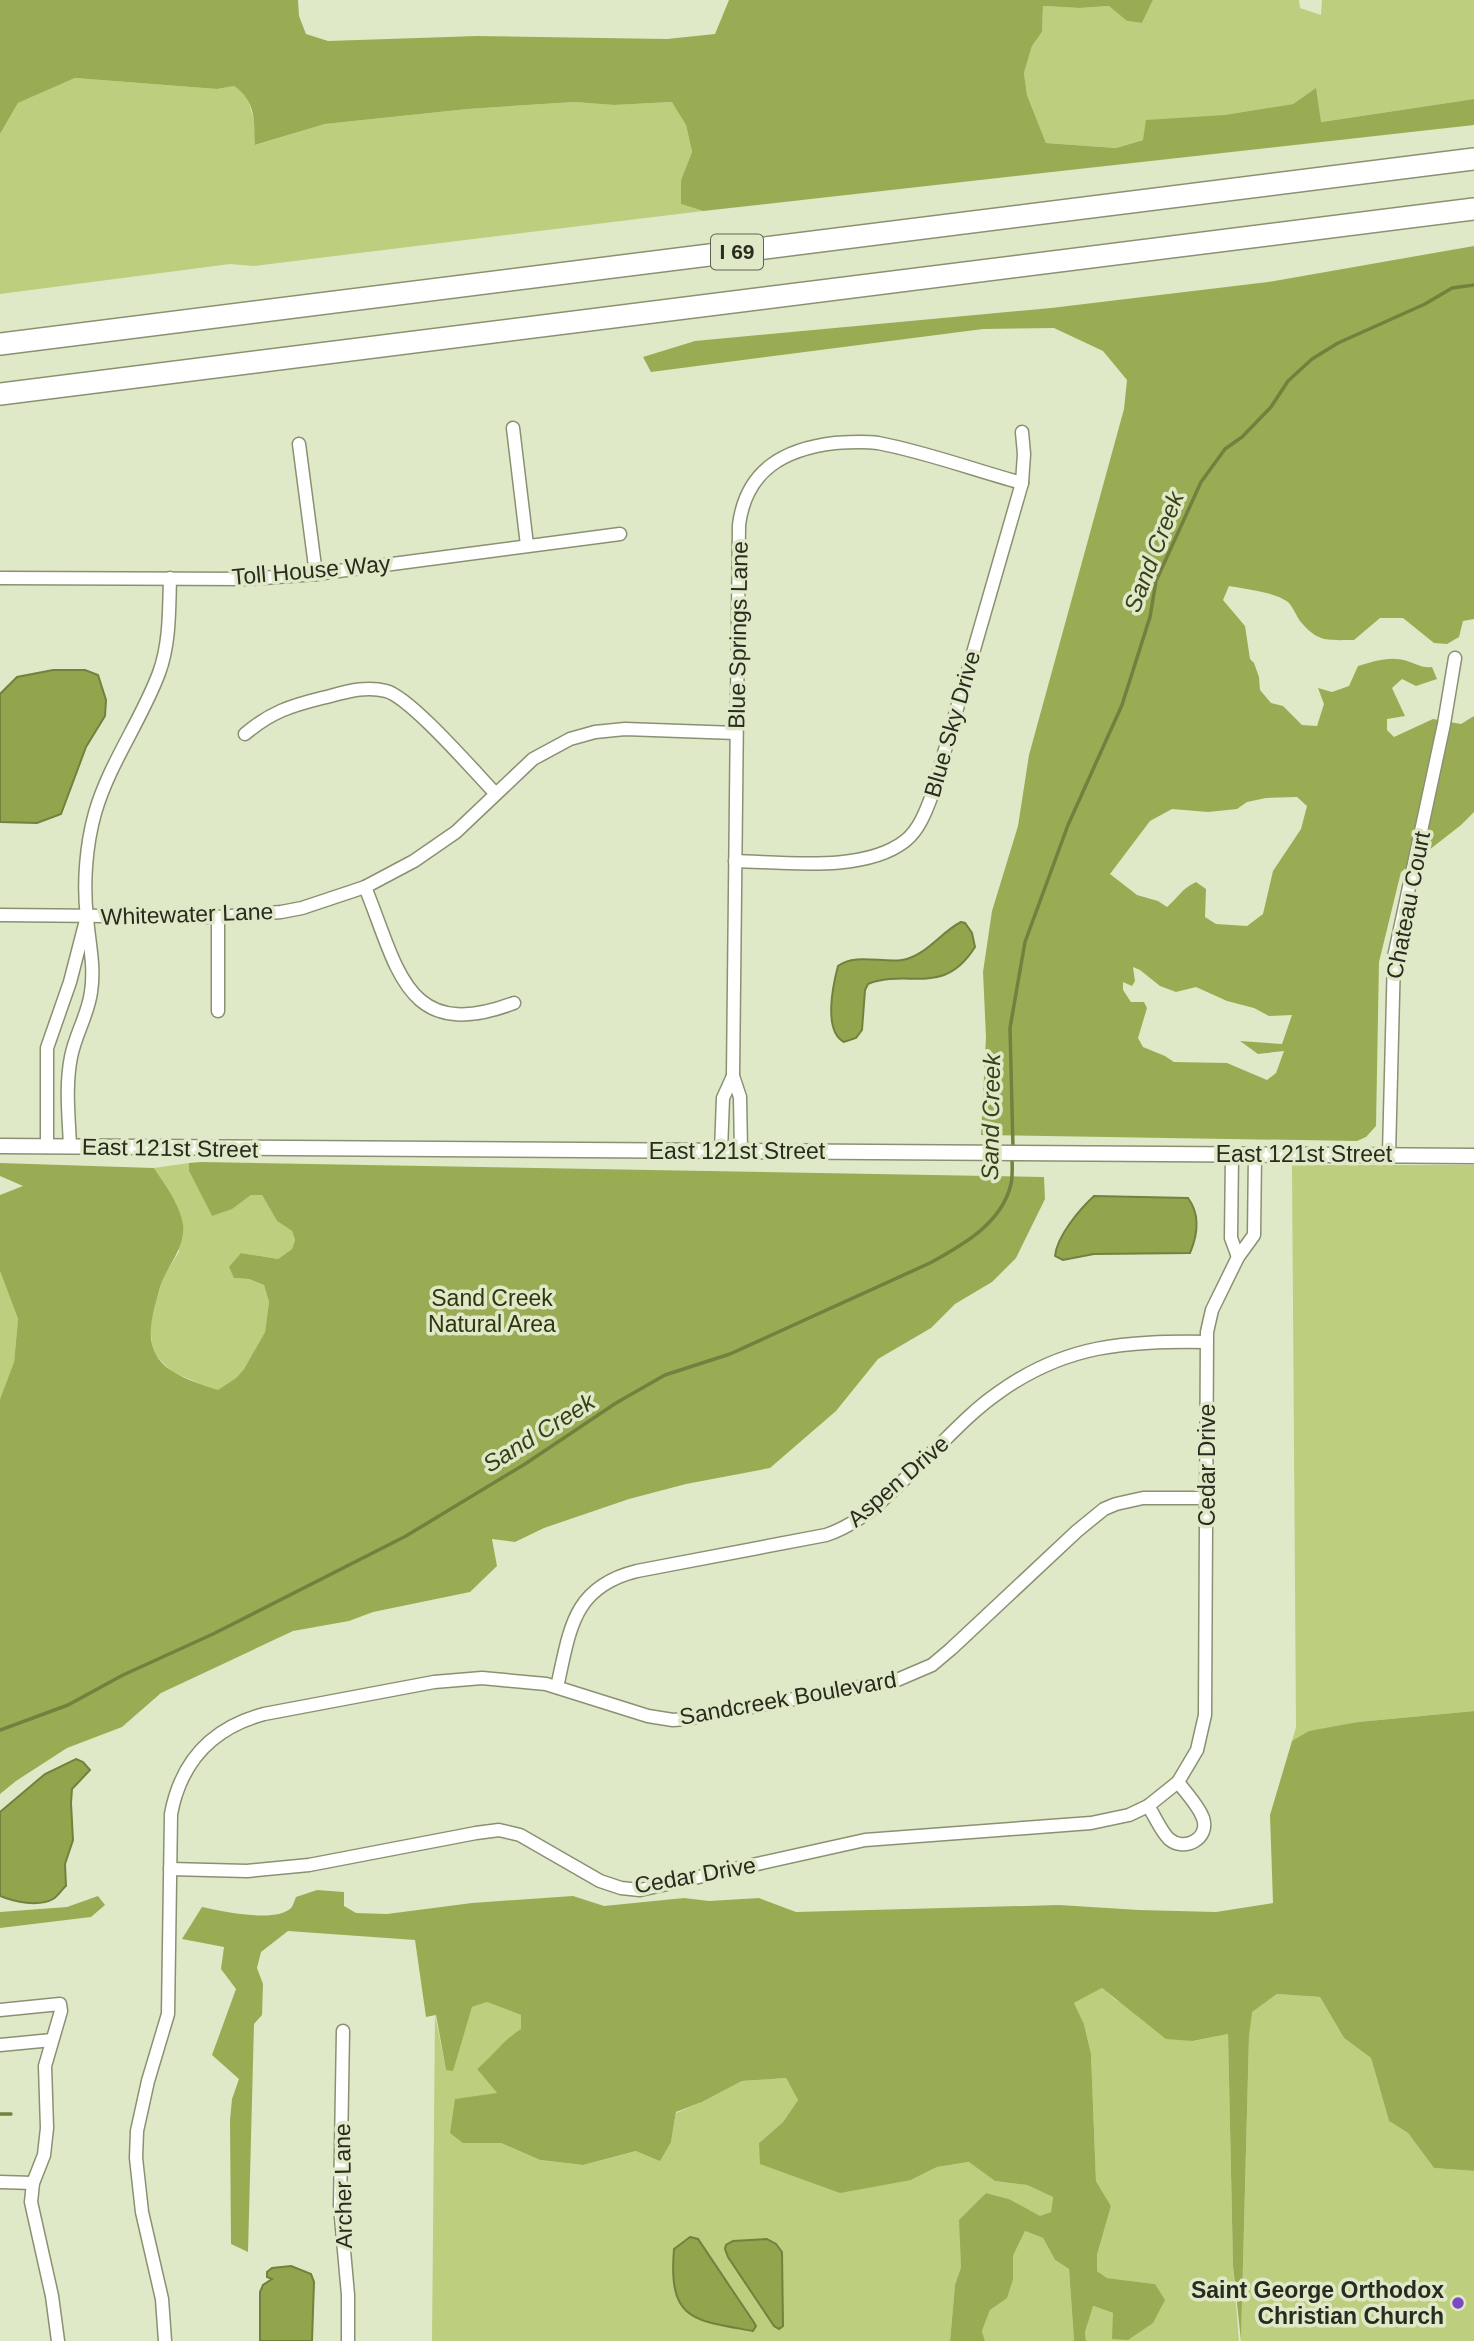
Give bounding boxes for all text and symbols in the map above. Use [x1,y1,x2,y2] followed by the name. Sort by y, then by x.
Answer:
[711,234,763,270] road number: I 69
[1118,486,1190,616] water label: Sand Creek
[723,541,753,729] street label: Blue Springs Lane
[231,550,392,590] street label: Toll House Way
[919,648,985,800] street label: Blue Sky Drive
[1381,829,1435,981] street label: Chateau Court
[100,898,274,930] street label: Whitewater Lane
[976,1051,1005,1181] water label: Sand Creek
[82,1133,259,1163] street label: East 121st Street
[649,1138,826,1164] street label: East 121st Street
[1216,1141,1393,1167] street label: East 121st Street
[428,1285,556,1337] park label: Sand Creek Natural Area
[478,1386,601,1478] water label: Sand Creek
[1194,1404,1220,1526] street label: Cedar Drive
[842,1430,954,1532] street label: Aspen Drive
[677,1666,899,1730] street label: Sandcreek Boulevard
[632,1852,758,1898] street label: Cedar Drive
[329,2123,357,2249] street label: Archer Lane
[1191,2277,1444,2329] place label: Saint George Orthodox Christian Church
[1450,2295,1466,2311] marker: Saint George Orthodox Christian Church

